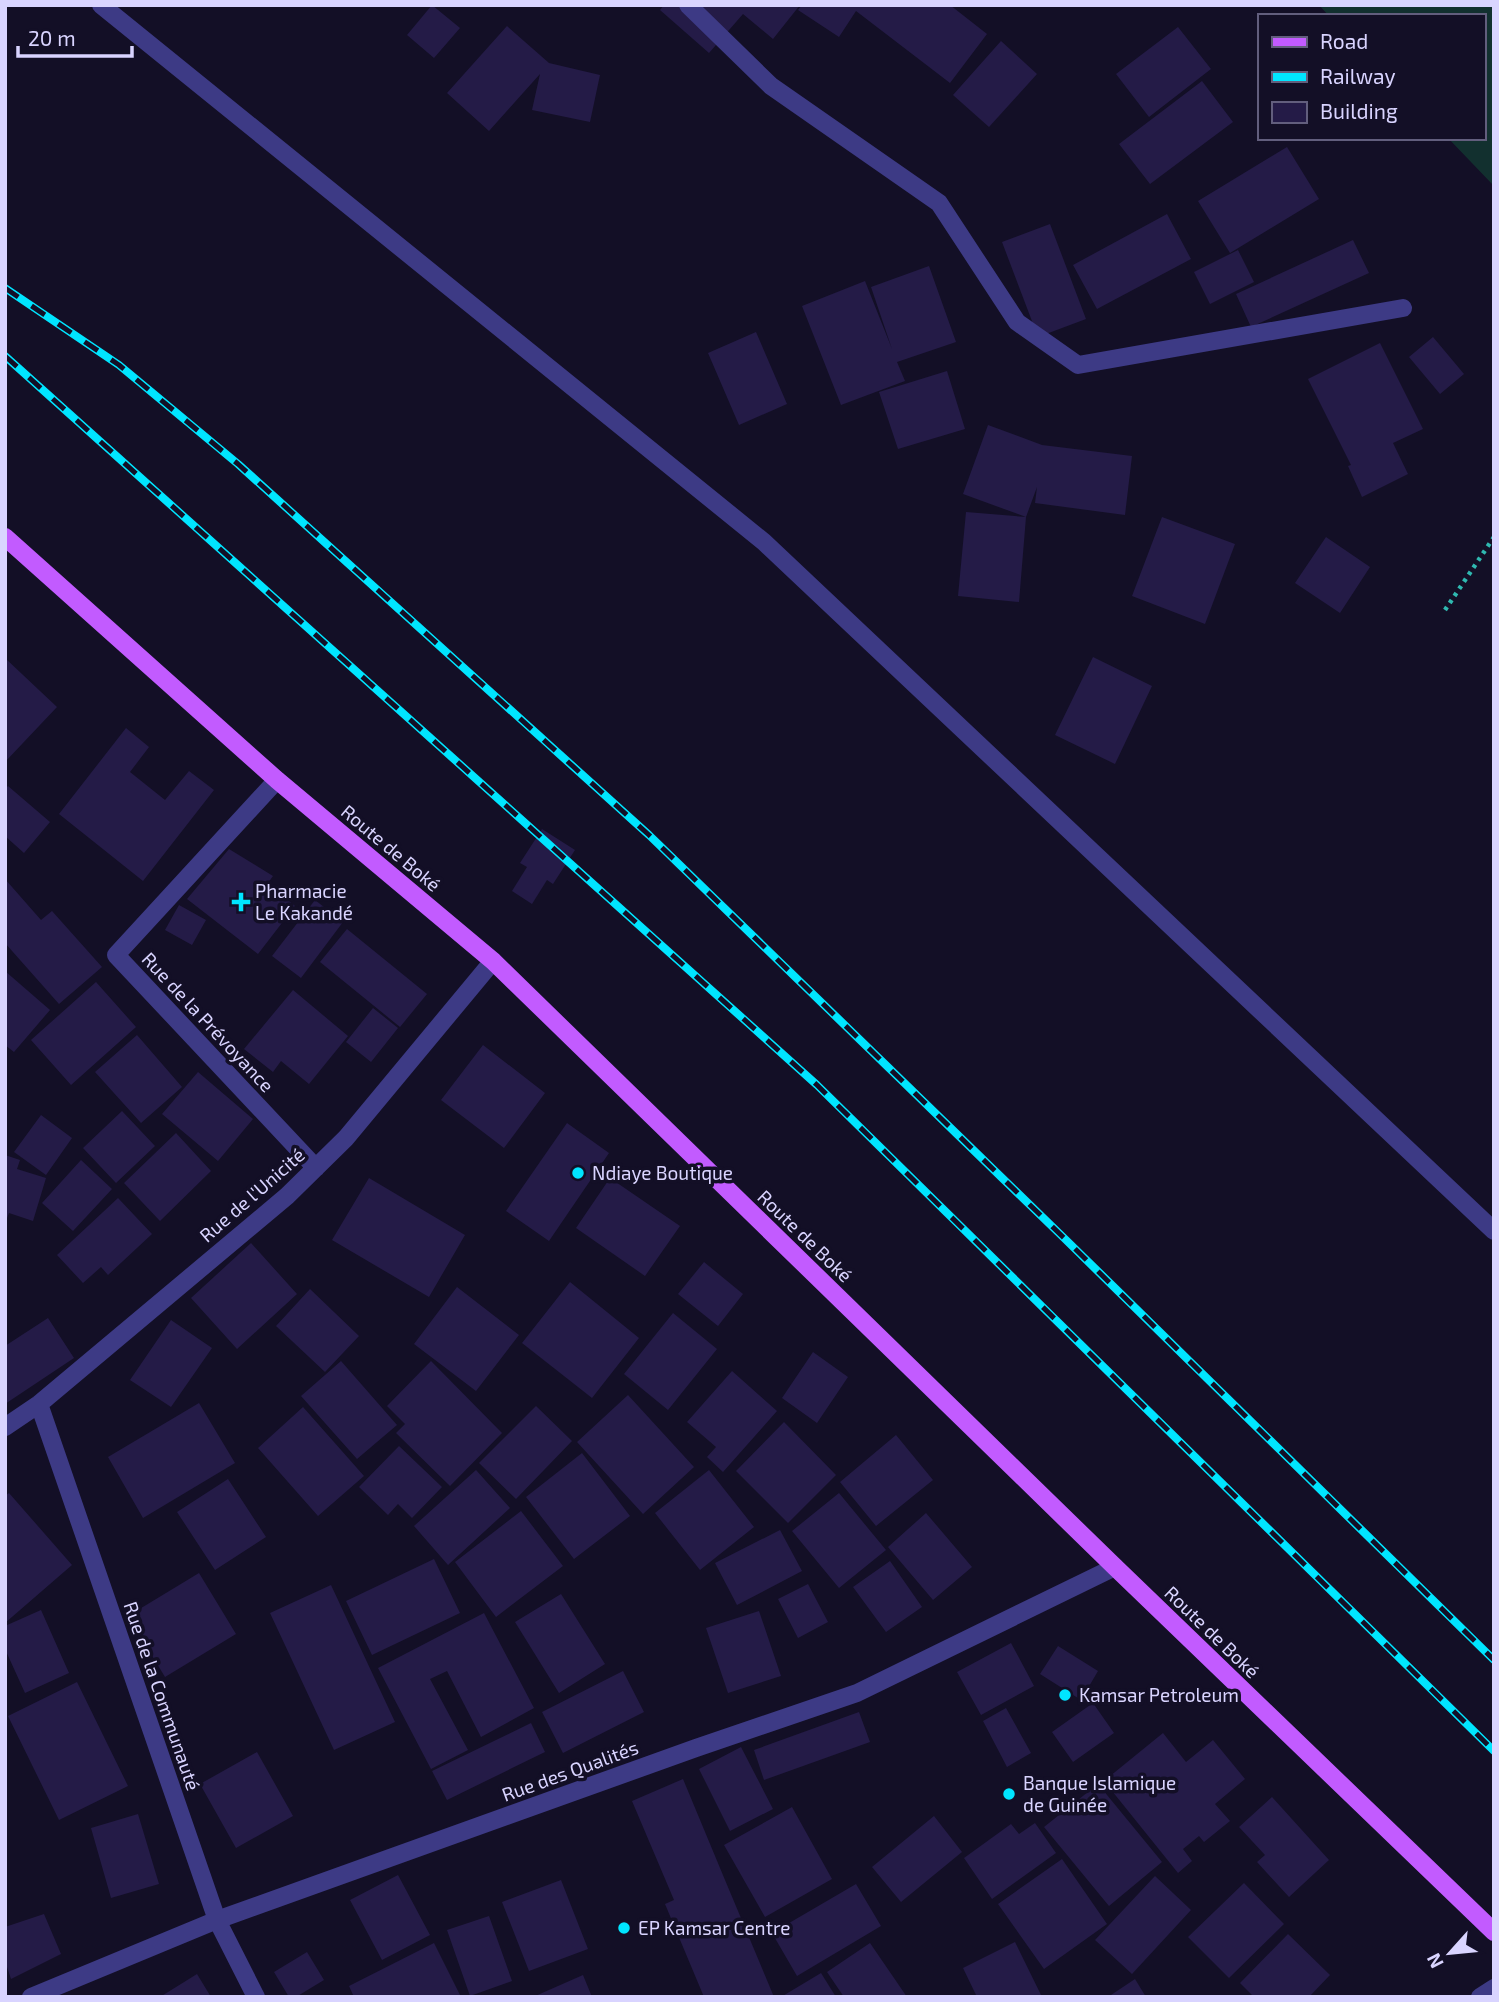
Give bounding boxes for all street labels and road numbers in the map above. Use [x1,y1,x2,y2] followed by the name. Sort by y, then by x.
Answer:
[337,799,446,896] street label: Route de Boké
[138,947,279,1096] street label: Rue de la Prévoyance
[195,1143,309,1246] street label: Rue de l'Unicité
[753,1185,857,1286] street label: Route de Boké
[1160,1581,1264,1682] street label: Route de Boké
[119,1598,206,1793] street label: Rue de la Communauté
[499,1735,641,1806] street label: Rue des Qualités

